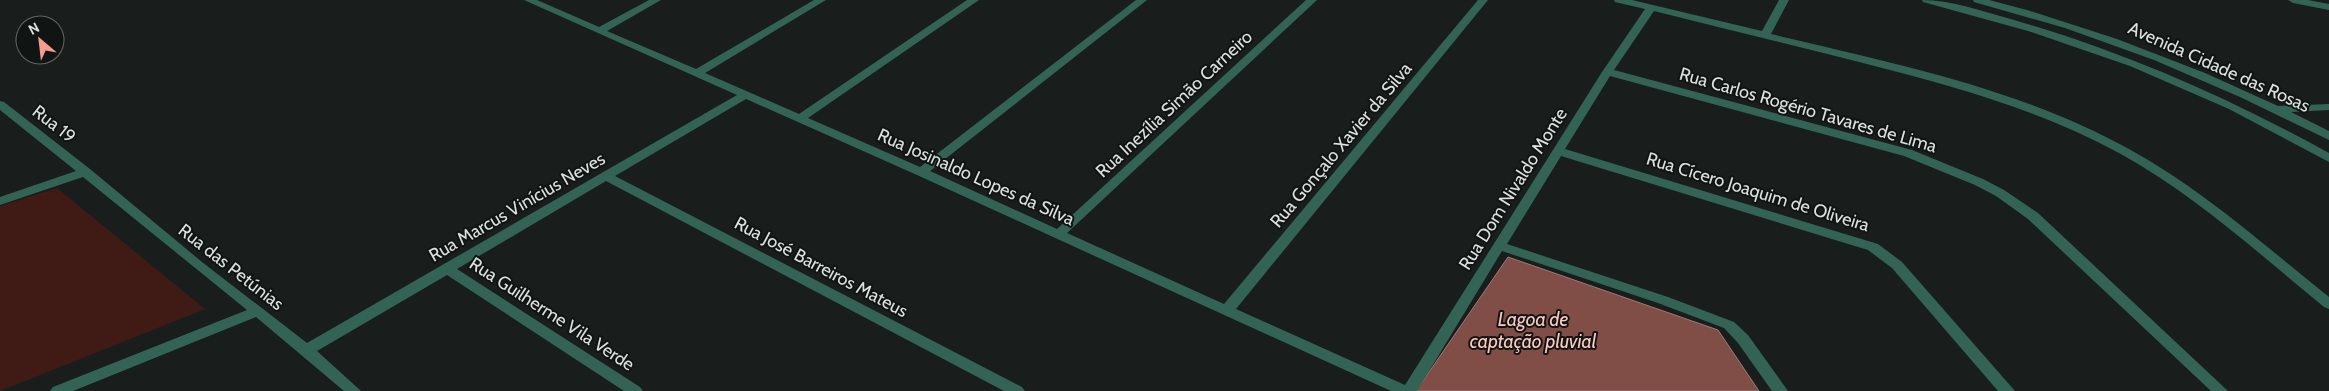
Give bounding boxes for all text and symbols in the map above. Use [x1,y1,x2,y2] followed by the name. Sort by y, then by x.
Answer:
[15,15,65,65] north arrow
[2125,17,2313,117] street label: Avenida Cidade das Rosas
[25,18,42,39] text: N
[1091,26,1257,182] street label: Rua Inezília Simão Carneiro
[1266,58,1417,232] street label: Rua Gonçalo Xavier da Silva
[1677,63,1940,157] street label: Rua Carlos Rogério Tavares de Lima
[28,100,80,148] street label: Rua 19
[1454,104,1572,274] street label: Rua Dom Nivaldo Monte
[874,124,1078,231] street label: Rua Josinaldo Lopes da Silva
[425,148,609,266] street label: Rua Marcus Vinícius Neves
[1644,148,1872,237] street label: Rua Cícero Joaquim de Oliveira
[731,212,911,322] street label: Rua José Barreiros Mateus
[174,219,288,315] street label: Rua das Petúnias
[465,252,639,376] street label: Rua Guilherme Vila Verde
[1470,308,1597,353] water label: Lagoa de captação pluvial

